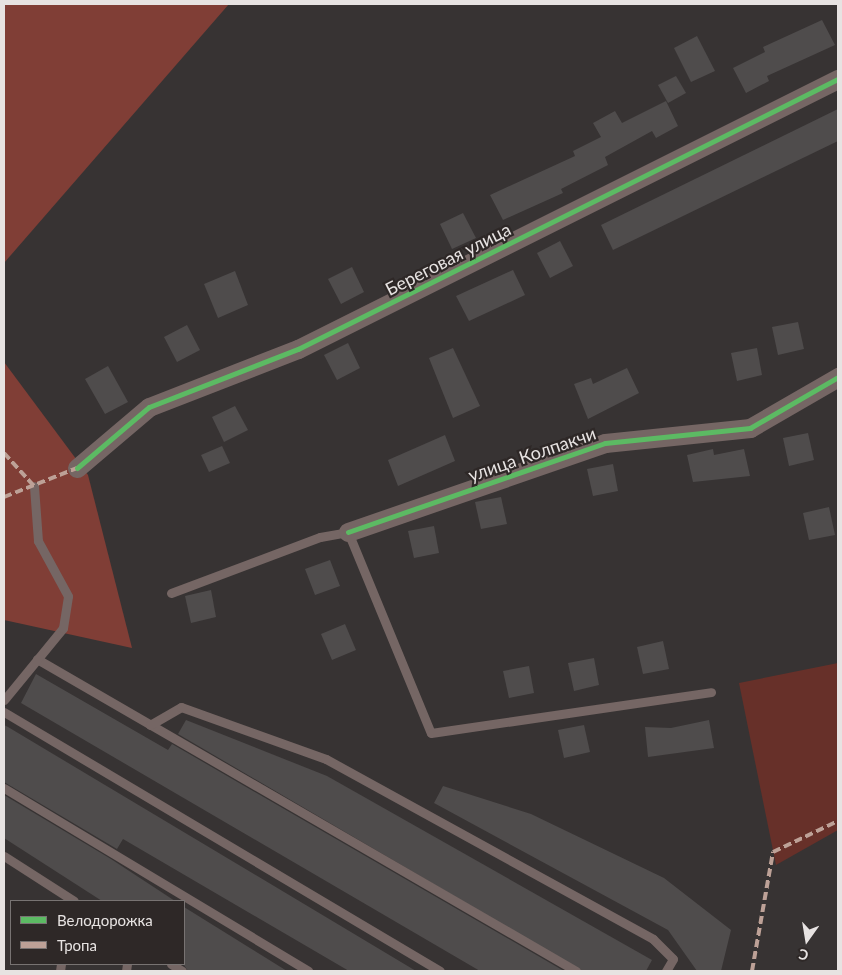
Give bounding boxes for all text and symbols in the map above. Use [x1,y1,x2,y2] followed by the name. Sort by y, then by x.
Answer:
[382,218,514,300] street label: Береговая улица
[465,422,599,486] street label: улица Колпакчи
[10,900,185,965] legend
[57,911,153,929] text: Велодорожка
[782,915,832,965] north arrow
[57,936,97,954] text: Тропа
[797,946,810,964] text: С

